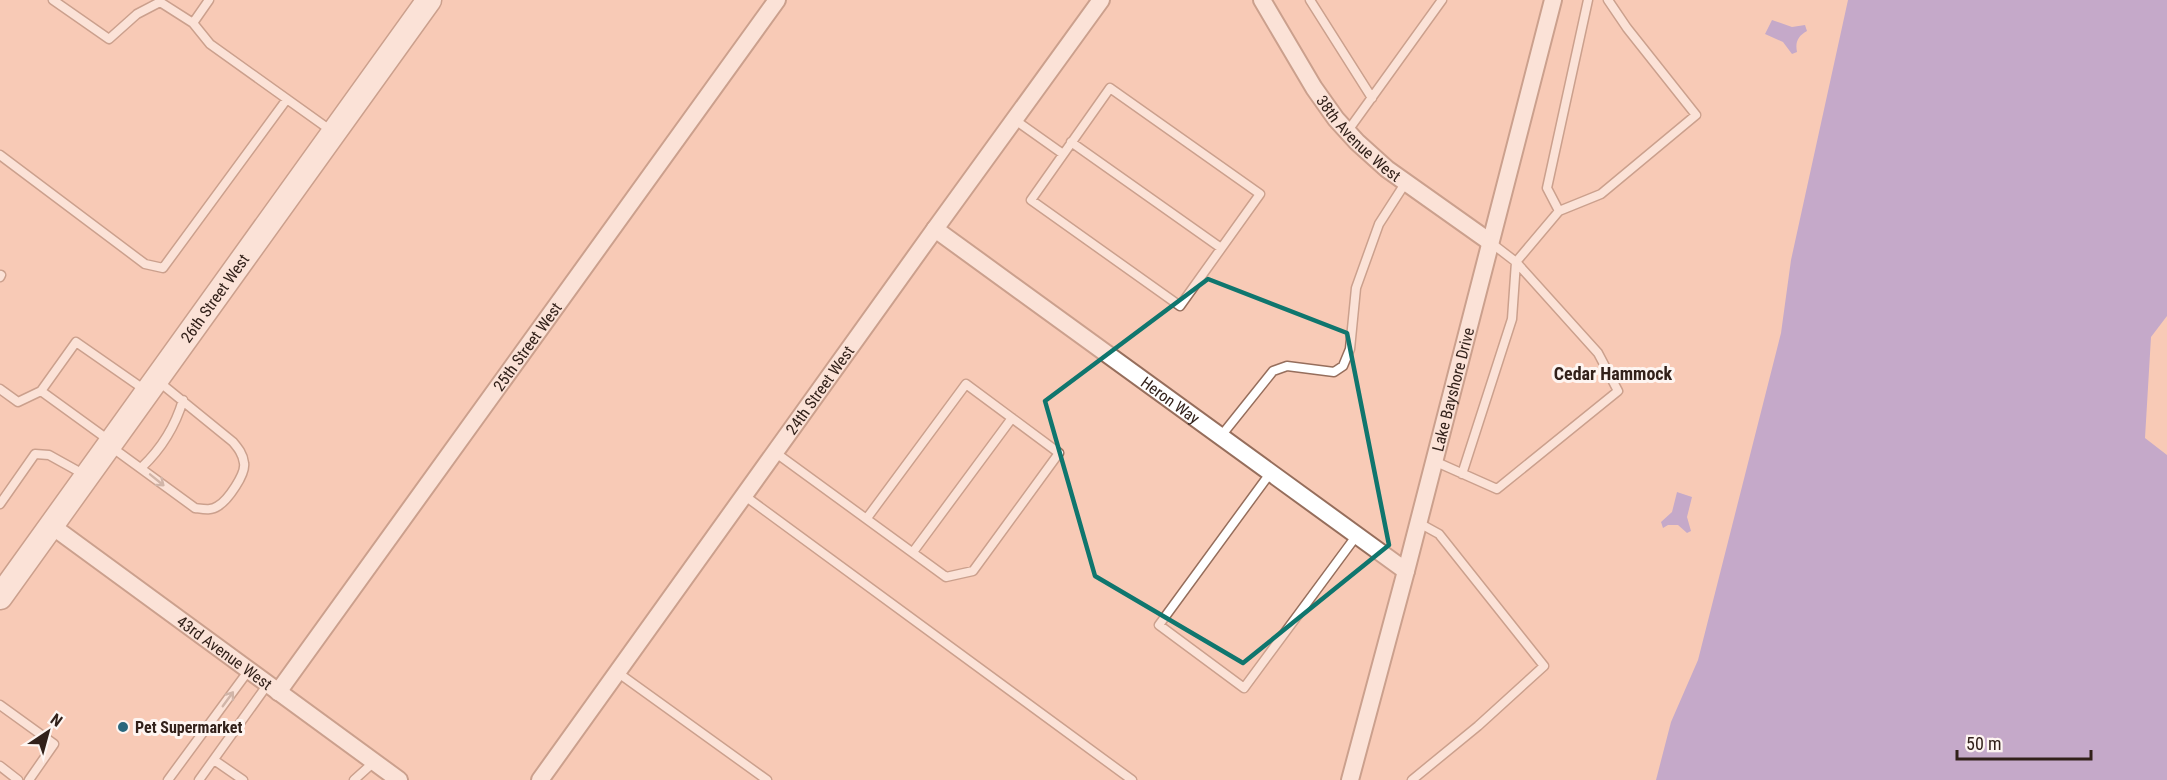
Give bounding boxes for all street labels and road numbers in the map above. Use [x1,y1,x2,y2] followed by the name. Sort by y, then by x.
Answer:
[1313,92,1405,185] street label: 38th Avenue West
[177,250,253,346] street label: 26th Street West
[489,298,566,394] street label: 25th Street West
[1428,325,1478,453] street label: Lake Bayshore Drive
[781,342,858,438] street label: 24th Street West
[1137,372,1204,428] street label: Heron Way
[173,611,276,694] street label: 43rd Avenue West

